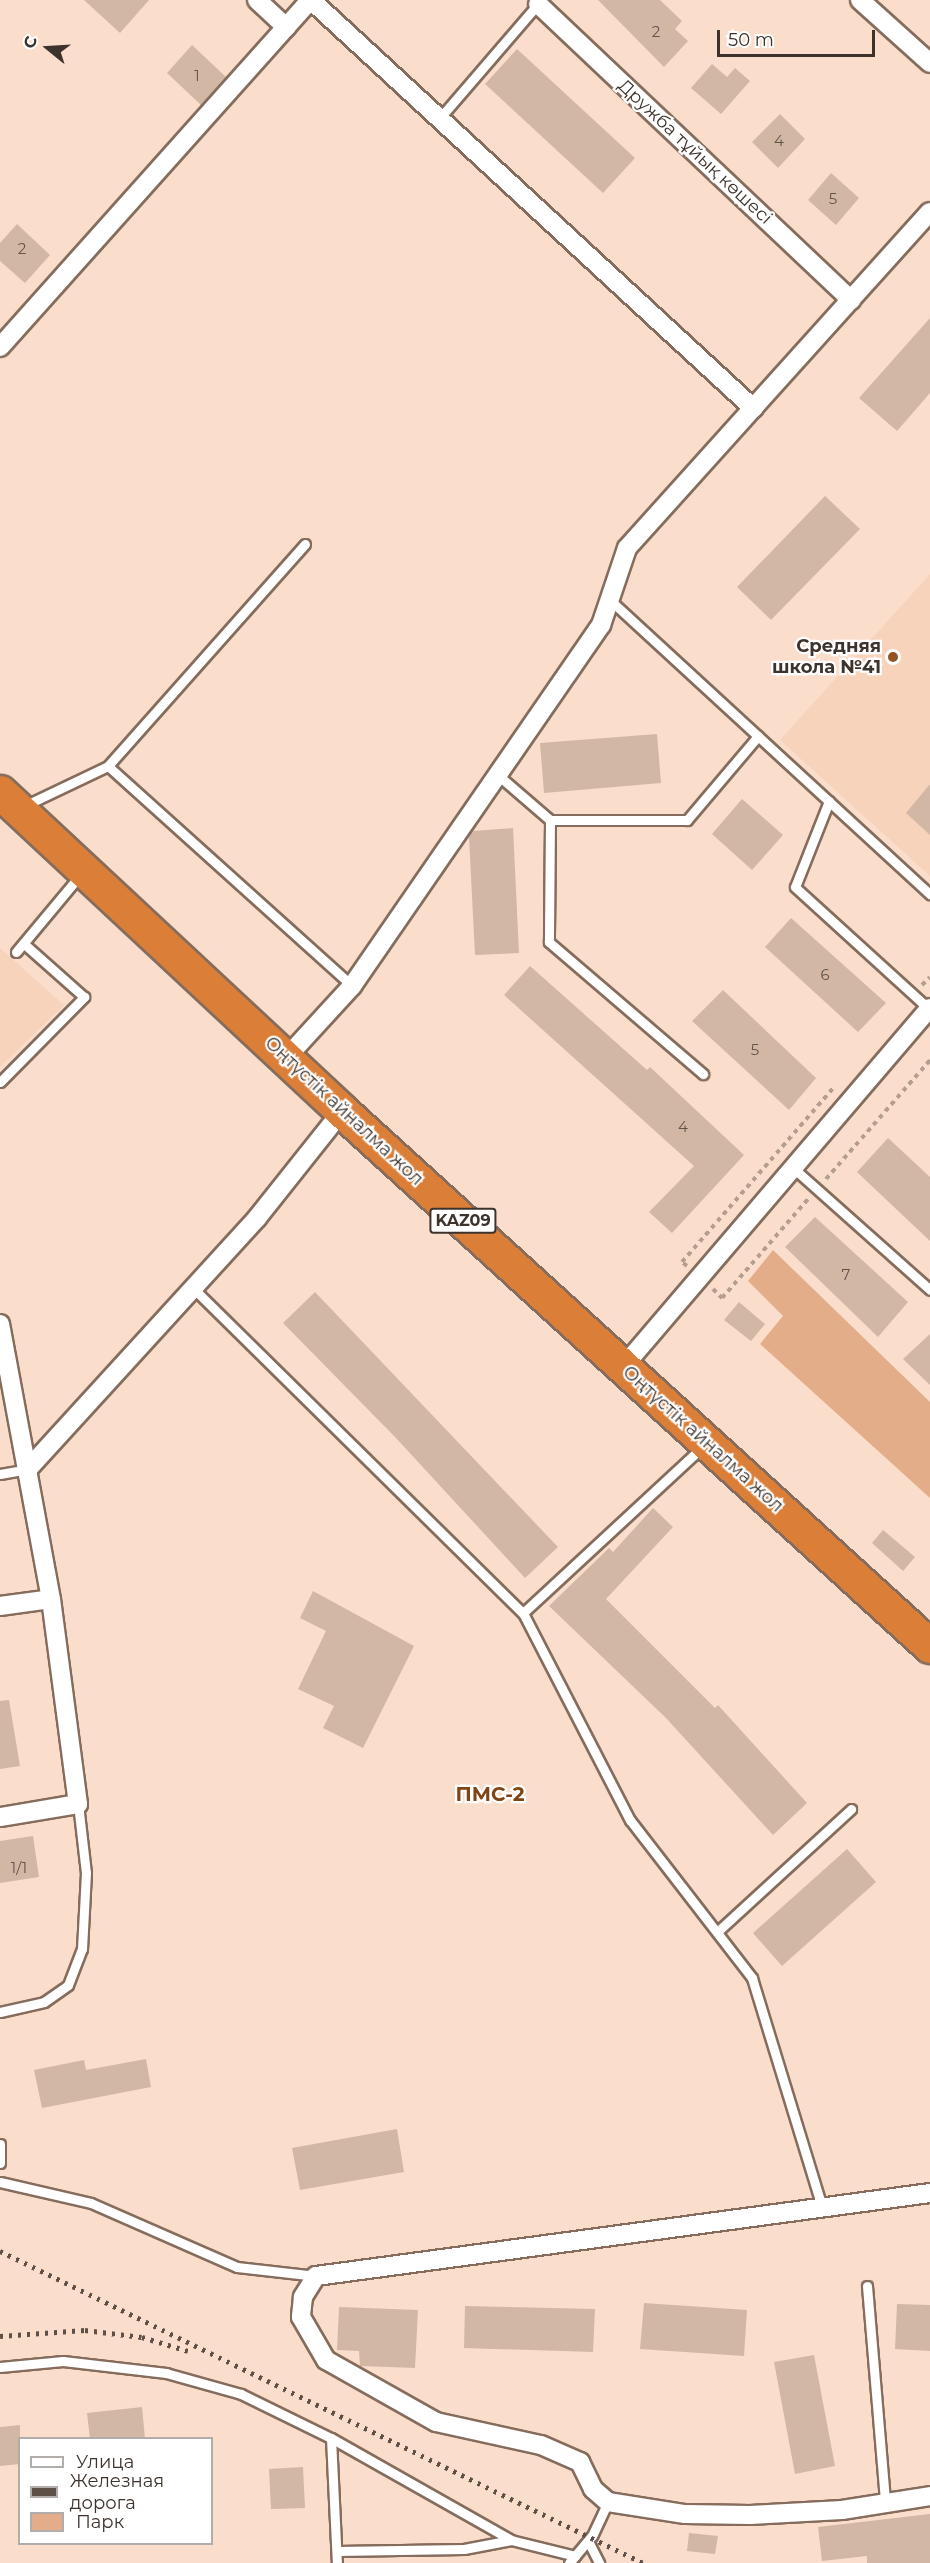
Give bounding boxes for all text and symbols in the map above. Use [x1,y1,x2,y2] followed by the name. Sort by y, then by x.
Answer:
[18,18,78,78] north arrow
[720,18,878,56] scale bar
[652,23,660,41] house number: 2
[728,29,774,51] text: 50 m
[20,34,41,51] text: С
[194,67,200,85] house number: 1
[614,75,776,229] street label: Дружба тұйық көшесі
[774,132,784,150] house number: 4
[829,190,837,208] house number: 5
[18,240,26,258] house number: 2
[772,636,881,678] place label: Средняя школа №41
[886,650,900,664] marker: Средняя школа №41
[820,966,830,984] house number: 6
[260,1032,428,1190] street label: Оңтүстік айналма жол
[751,1041,759,1059] house number: 5
[678,1118,688,1136] house number: 4
[428,1208,498,1234] road number: KAZ09
[842,1266,850,1284] house number: 7
[618,1361,788,1517] street label: Оңтүстік айналма жол
[455,1782,525,1806] district label: ПМС-2
[11,1859,27,1877] house number: 1/1
[18,2437,213,2545] legend
[76,2451,134,2473] text: Улица
[70,2470,164,2514] text: Железная дорога
[76,2511,124,2533] text: Парк

